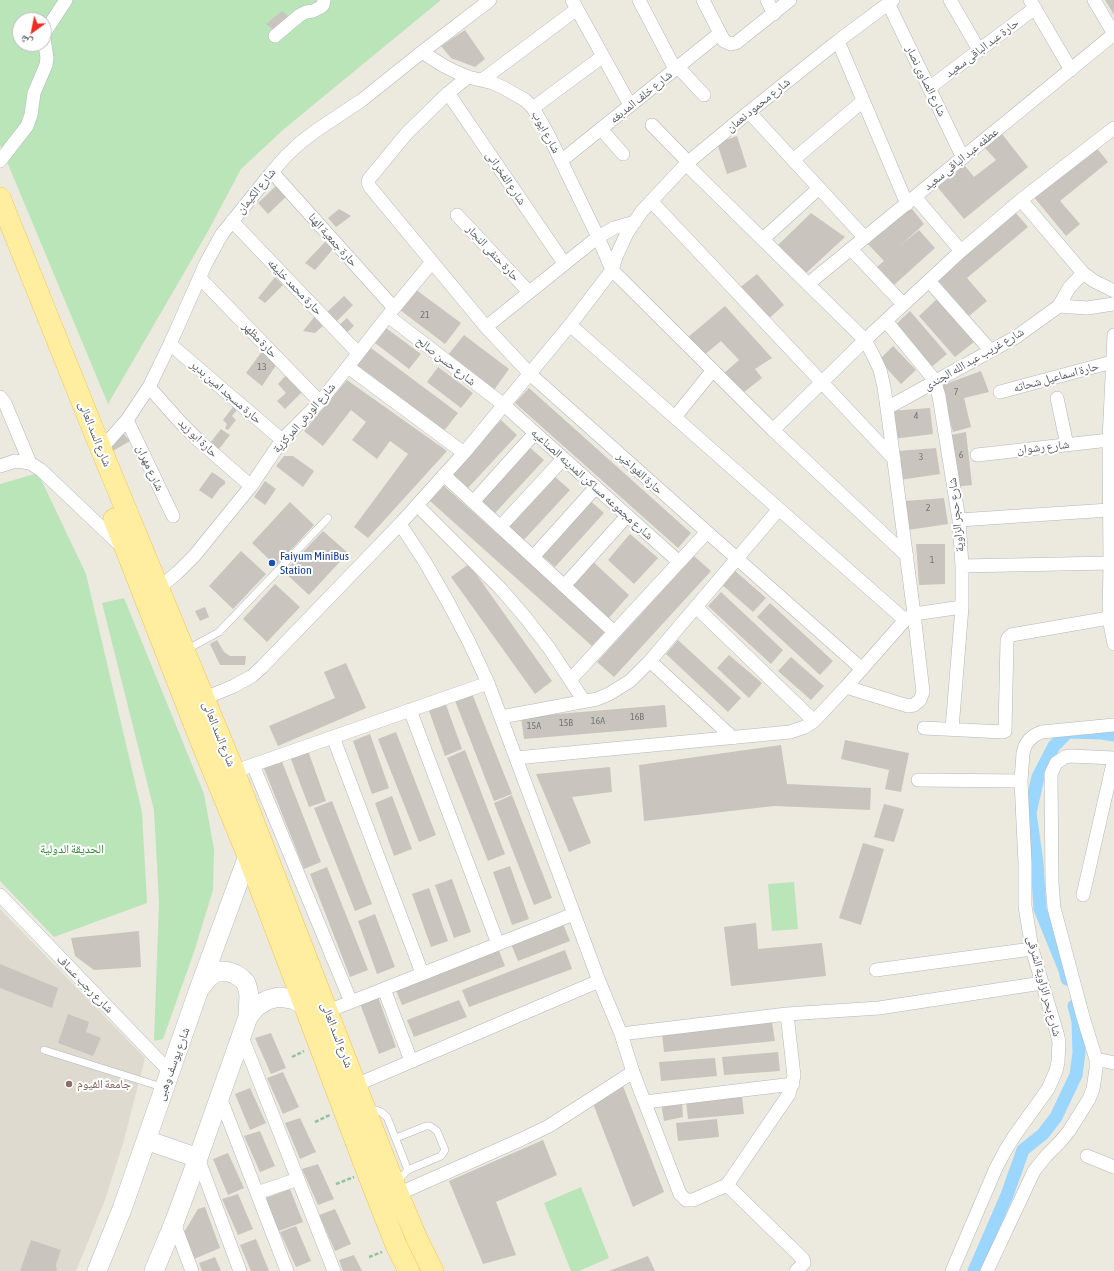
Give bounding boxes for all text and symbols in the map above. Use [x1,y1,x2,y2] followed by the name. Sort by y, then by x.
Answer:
[12,12,52,52] north arrow
[942,16,1022,80] street label: حارة عبد الباقى سعيد
[18,33,34,49] text: ش
[903,43,949,119] street label: شارع الصاوى نصار
[607,67,675,127] street label: شارع خلف المدبغه
[723,75,793,135] street label: شارع محمود نعمان
[528,108,564,156] street label: شارع ايوب
[921,124,1001,194] street label: عطفه عبد الباقى سعيد
[483,148,529,208] street label: شارع الفخرانى
[233,165,279,217] street label: شارع الكيمان
[305,210,361,270] street label: حارة جمعية الهنا
[463,222,523,284] street label: حارة حنفى النجار
[265,256,325,318] street label: حارة محمد خليفه
[420,309,430,321] house number: 21
[239,319,281,361] street label: حارة مظهر
[921,324,1027,394] street label: شارع غريب عبد الله الجندى
[413,333,479,389] street label: شارع حسن صالح
[187,357,265,427] street label: حارة مسجد امين بدير
[1012,359,1100,395] street label: حارة اسماعيل شحاته
[257,361,267,373] house number: 13
[270,380,338,456] street label: شارع الورش المركزية
[954,386,958,398] house number: 7
[75,399,115,469] street label: شارع السد العالى
[914,410,918,422] house number: 4
[175,416,221,460] street label: حارة ابو زيد
[528,425,656,543] street label: شارع مجموعه مساكن المدينه الصناعيه
[1016,437,1070,457] street label: شارع رشوان
[133,443,167,493] street label: شارع مهران
[614,449,666,497] street label: حارة الفواخير
[959,449,963,461] house number: 6
[919,451,923,463] house number: 3
[945,477,967,553] street label: شارع حجر الزاوية
[926,502,930,514] house number: 2
[280,549,349,577] place label: Faiyum MiniBus Station
[930,554,934,566] house number: 1
[267,558,277,568] marker: Faiyum MiniBus Station
[199,699,239,769] street label: شارع السد العالى
[630,711,644,723] house number: 16B
[591,715,605,727] house number: 16A
[559,717,573,729] house number: 15B
[527,720,541,732] house number: 15A
[40,842,104,856] park label: الحديقة الدولية
[1024,934,1064,1038] street label: شارع بحر الزاوية الشرقى
[54,952,116,1016] street label: شارع رجب عساف
[318,1000,356,1070] street label: شارع السد العالى
[153,1025,193,1103] street label: شارع يوسف وهبى
[77,1077,131,1091] place label: جامعة الفيوم
[64,1079,74,1089] marker: جامعة الفيوم

